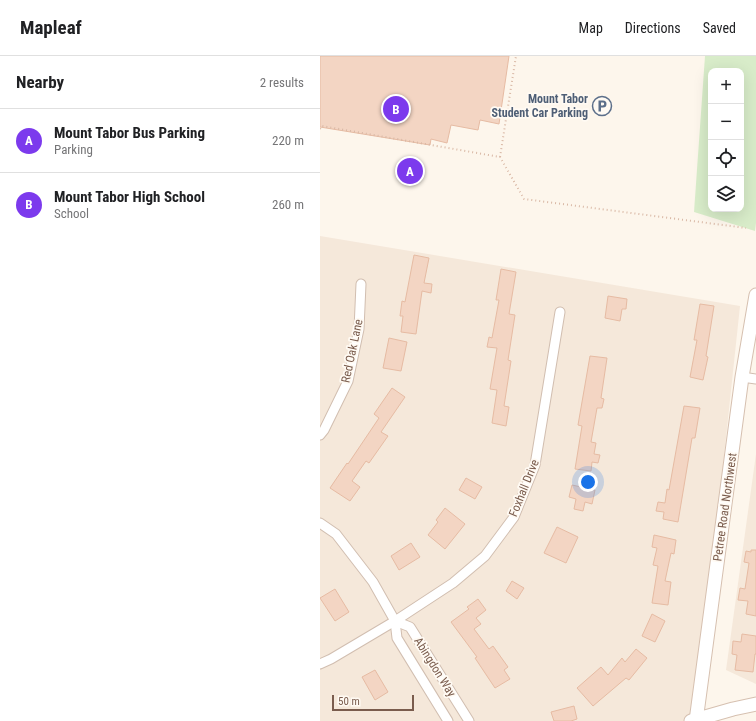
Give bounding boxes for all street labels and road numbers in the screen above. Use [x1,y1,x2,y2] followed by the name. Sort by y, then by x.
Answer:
[338,318,366,384] street label: Red Oak Lane
[710,451,740,562] street label: Petree Road Northwest
[506,457,542,519] street label: Foxhall Drive
[411,635,459,699] street label: Abingdon Way

